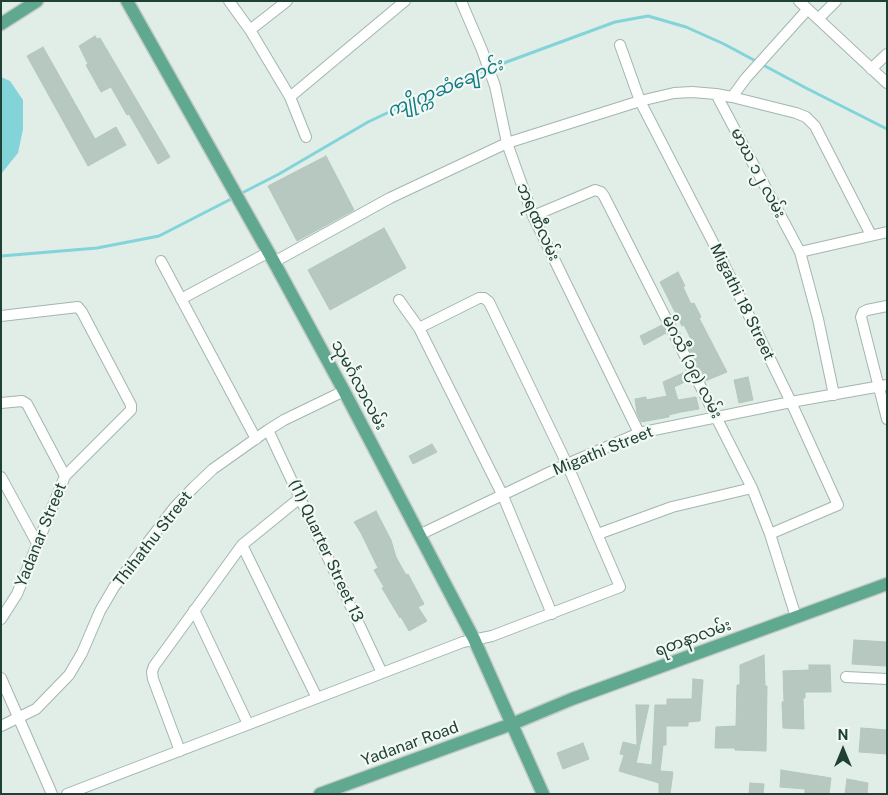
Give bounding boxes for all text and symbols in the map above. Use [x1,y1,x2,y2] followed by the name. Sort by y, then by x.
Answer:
[384,54,506,122] water label: ကျိုက္ကဆံချောင်း
[726,125,790,221] street label: မာဃ ၁၂ လမ်း
[512,180,564,264] street label: ဘရဏီလမ်း
[706,241,778,363] street label: Migathi 18 Street
[658,312,726,422] street label: မိဂသီ (၁၉) လမ်း
[327,337,391,433] street label: သုမင်္ဂလာလမ်း
[550,422,656,480] street label: Migathi Street
[284,477,368,625] street label: (11) Quarter Street 13
[11,480,71,590] street label: Yadanar Street
[110,487,196,591] street label: Thihathu Street
[652,615,734,661] street label: ရတနာလမ်း
[359,718,461,770] street label: Yadanar Road
[818,725,868,775] north arrow
[838,727,848,743] text: N

